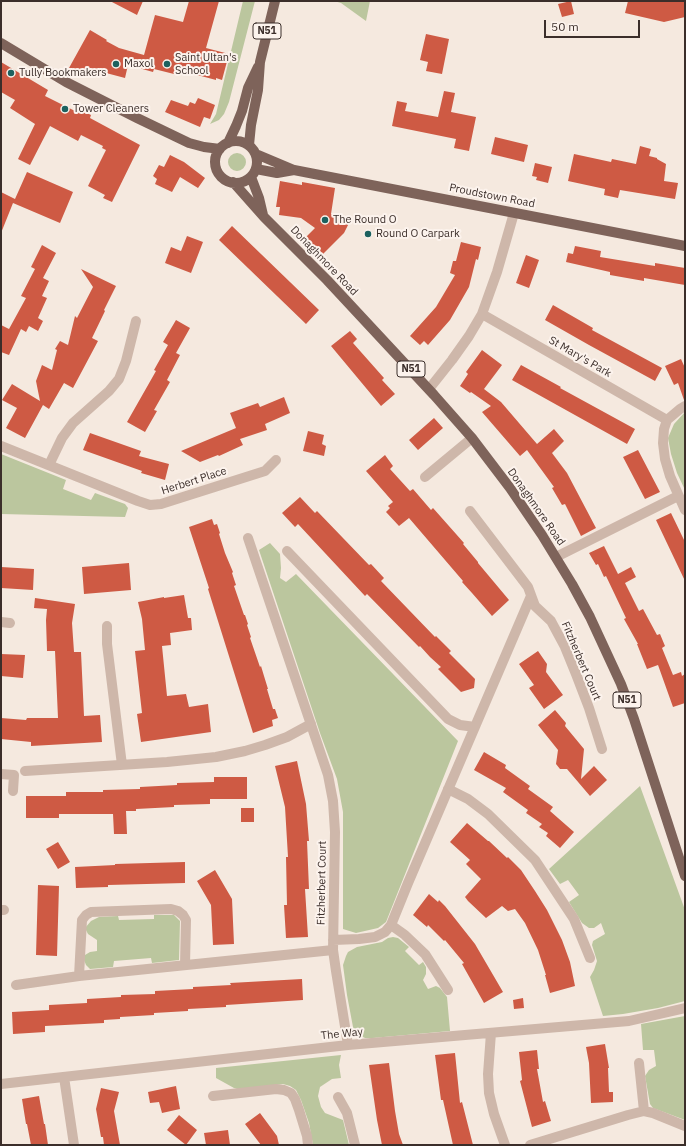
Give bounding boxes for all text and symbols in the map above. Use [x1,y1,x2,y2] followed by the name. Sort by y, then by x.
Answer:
[546,12,642,38] scale bar
[551,19,579,34] text: 50 m
[253,23,281,39] road number: N51
[175,51,237,77] place label: Saint Ultan's School
[124,57,153,71] place label: Maxol
[111,59,121,69] marker: Maxol
[162,59,172,69] marker: Saint Ultan's School
[19,66,107,80] place label: Tully Bookmakers
[6,68,16,78] marker: Tully Bookmakers
[73,102,149,116] place label: Tower Cleaners
[60,104,70,114] marker: Tower Cleaners
[448,181,536,211] street label: Proudstown Road
[333,213,396,227] place label: The Round O
[320,215,330,225] marker: The Round O
[288,224,360,298] street label: Donaghmore Road
[376,227,460,241] place label: Round O Carpark
[363,229,373,239] marker: Round O Carpark
[546,334,614,380] street label: St Mary's Park
[397,361,425,377] road number: N51
[160,464,228,498] street label: Herbert Place
[504,466,568,548] street label: Donaghmore Road
[558,620,604,702] street label: Fitzherbert Court
[613,692,641,708] road number: N51
[315,841,329,925] street label: Fitzherbert Court
[320,1025,364,1043] street label: The Way

